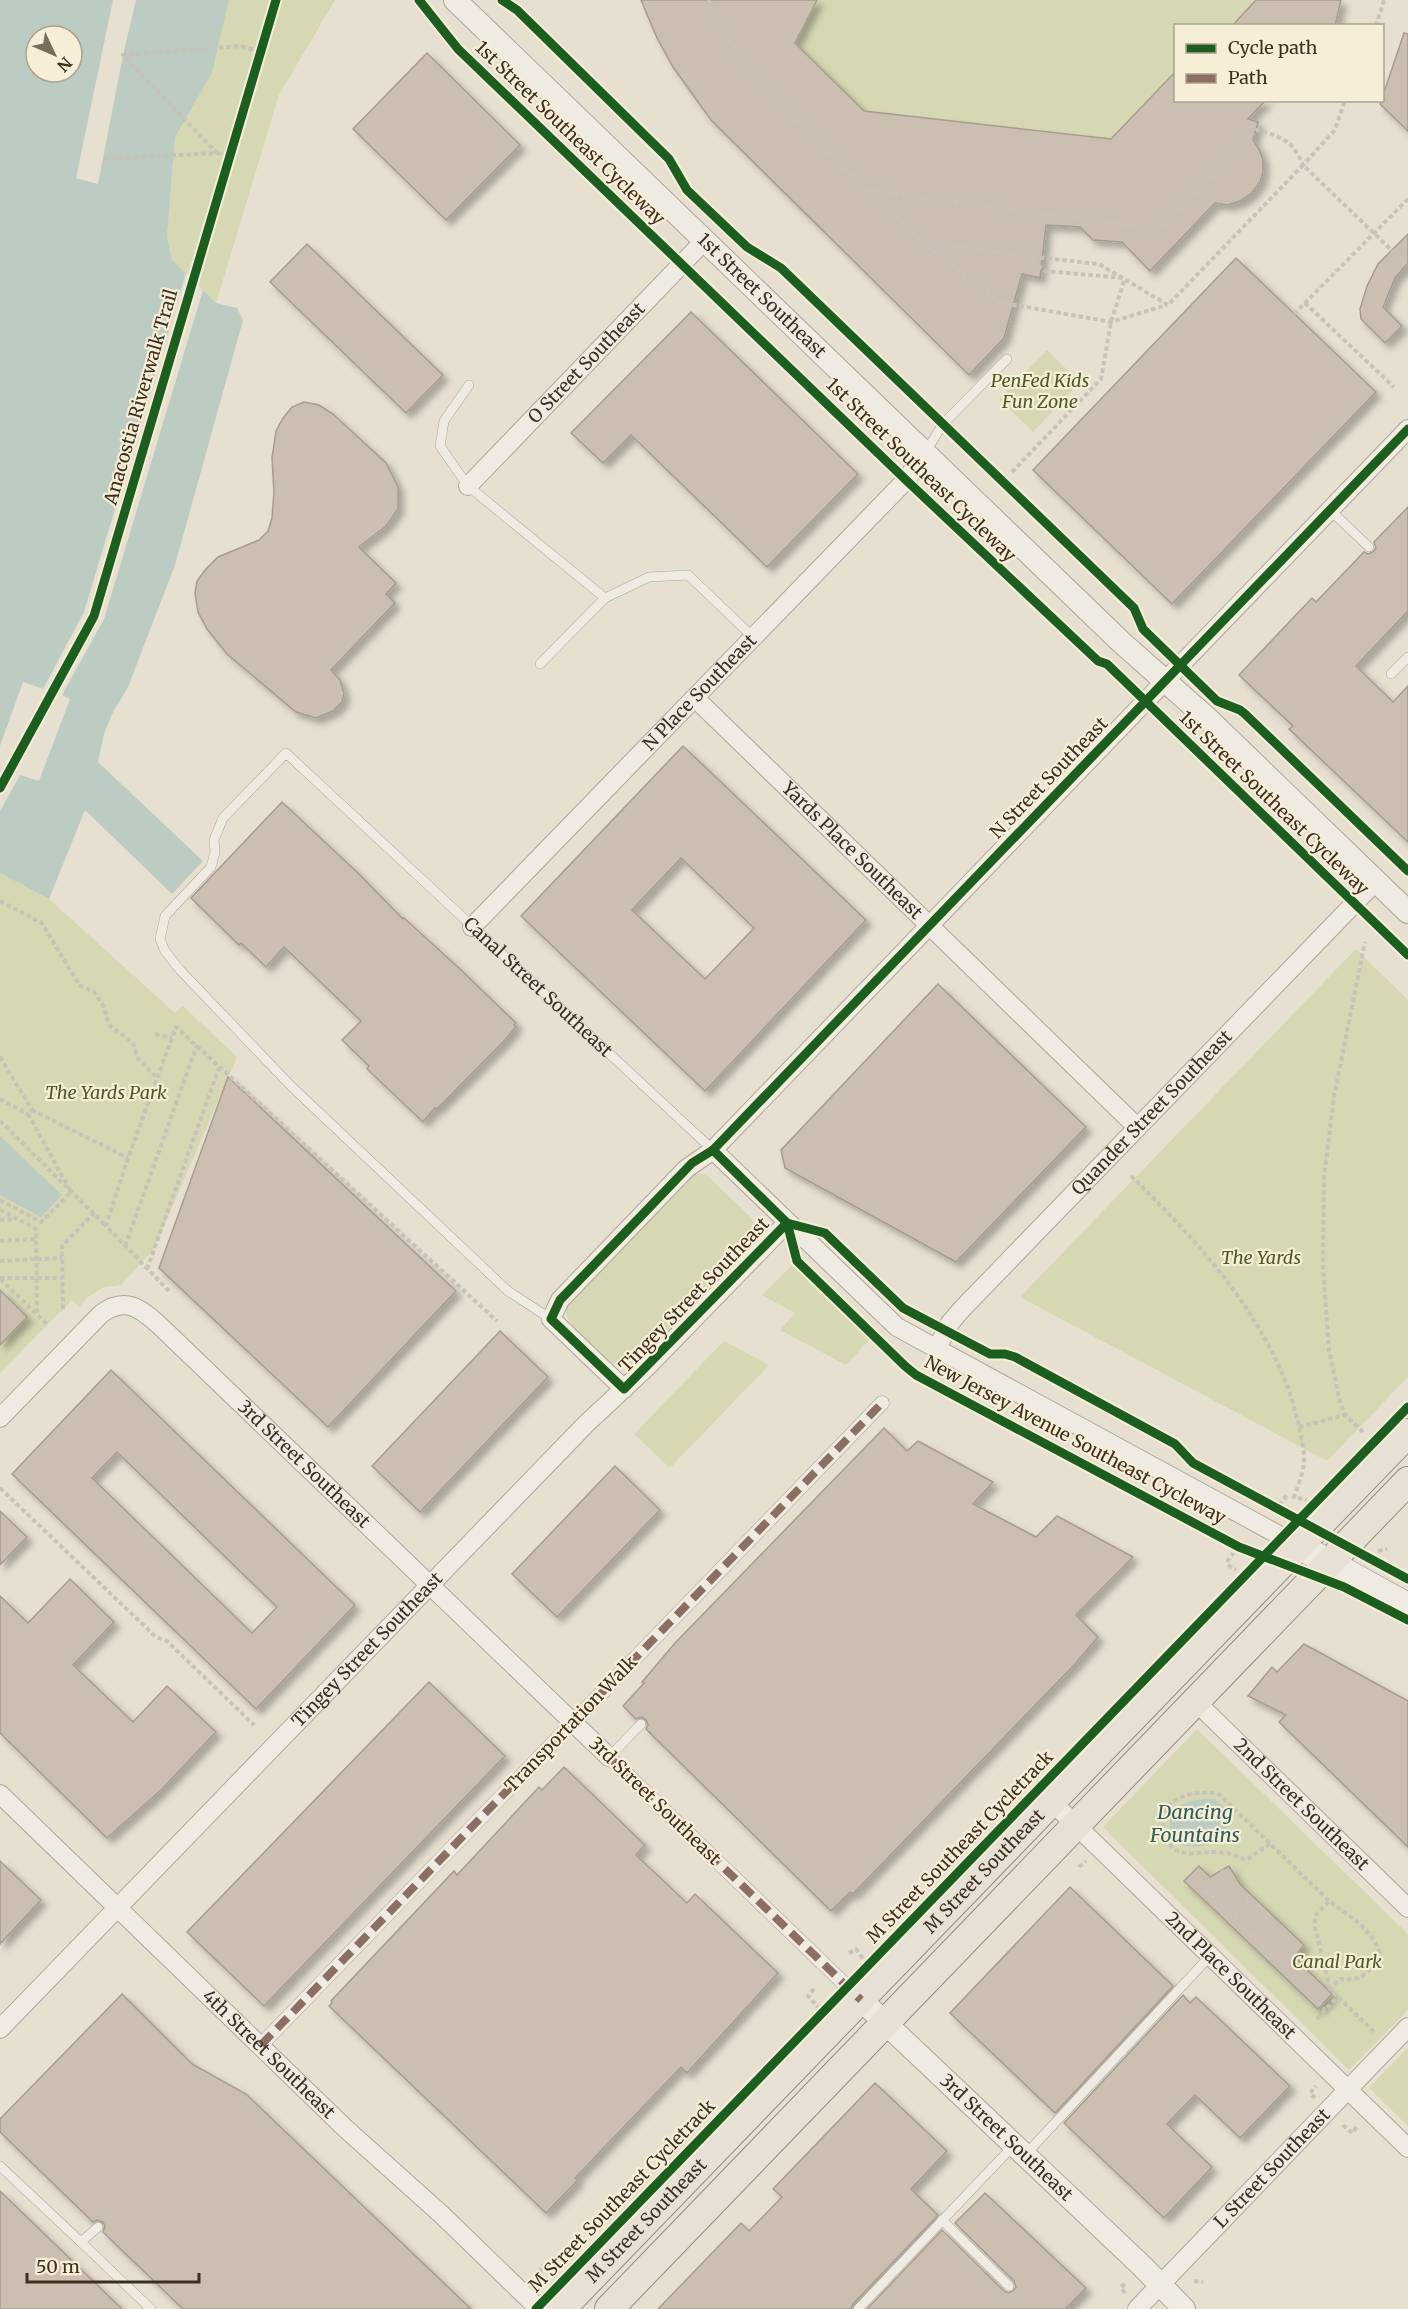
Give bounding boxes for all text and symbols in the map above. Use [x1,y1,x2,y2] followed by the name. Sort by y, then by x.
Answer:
[24,24,84,84] north arrow
[1174,24,1384,102] legend
[471,36,671,230] street label: 1st Street Southeast Cycleway
[1228,36,1318,59] text: Cycle path
[53,53,76,76] text: N
[1228,66,1268,89] text: Path
[693,228,831,363] street label: 1st Street Southeast
[98,286,182,508] street label: Anacostia Riverwalk Trail
[523,297,650,428] street label: O Street Southeast
[991,369,1089,413] park label: PenFed Kids Fun Zone
[822,373,1022,567] street label: 1st Street Southeast Cycleway
[638,629,761,755] street label: N Place Southeast
[1175,706,1375,900] street label: 1st Street Southeast Cycleway
[985,712,1113,843] street label: N Street Southeast
[777,776,928,924] street label: Yards Place Southeast
[459,912,617,1062] street label: Canal Street Southeast
[1066,1025,1237,1200] street label: Quander Street Southeast
[45,1081,167,1104] park label: The Yards Park
[613,1212,774,1377] street label: Tingey Street Southeast
[1221,1246,1301,1269] park label: The Yards
[921,1350,1230,1529] street label: New Jersey Avenue Southeast Cycleway
[233,1395,375,1533] street label: 3rd Street Southeast
[287,1567,447,1732] street label: Tingey Street Southeast
[500,1650,642,1797] street label: Transportation Walk
[585,1732,726,1870] street label: 3rd Street Southeast
[1229,1733,1374,1875] street label: 2nd Street Southeast
[862,1746,1058,1948] street label: M Street Southeast Cycletrack
[1149,1799,1240,1847] water label: Dancing Fountains
[920,1805,1050,1939] street label: M Street Southeast
[1161,1907,1301,2044] street label: 2nd Place Southeast
[1292,1950,1382,1973] park label: Canal Park
[198,1984,340,2123] street label: 4th Street Southeast
[935,2069,1078,2206] street label: 3rd Street Southeast
[524,2095,720,2297] street label: M Street Southeast Cycletrack
[1209,2103,1335,2233] street label: L Street Southeast
[582,2154,712,2288] street label: M Street Southeast
[27,2246,200,2284] scale bar
[36,2255,80,2278] text: 50 m

